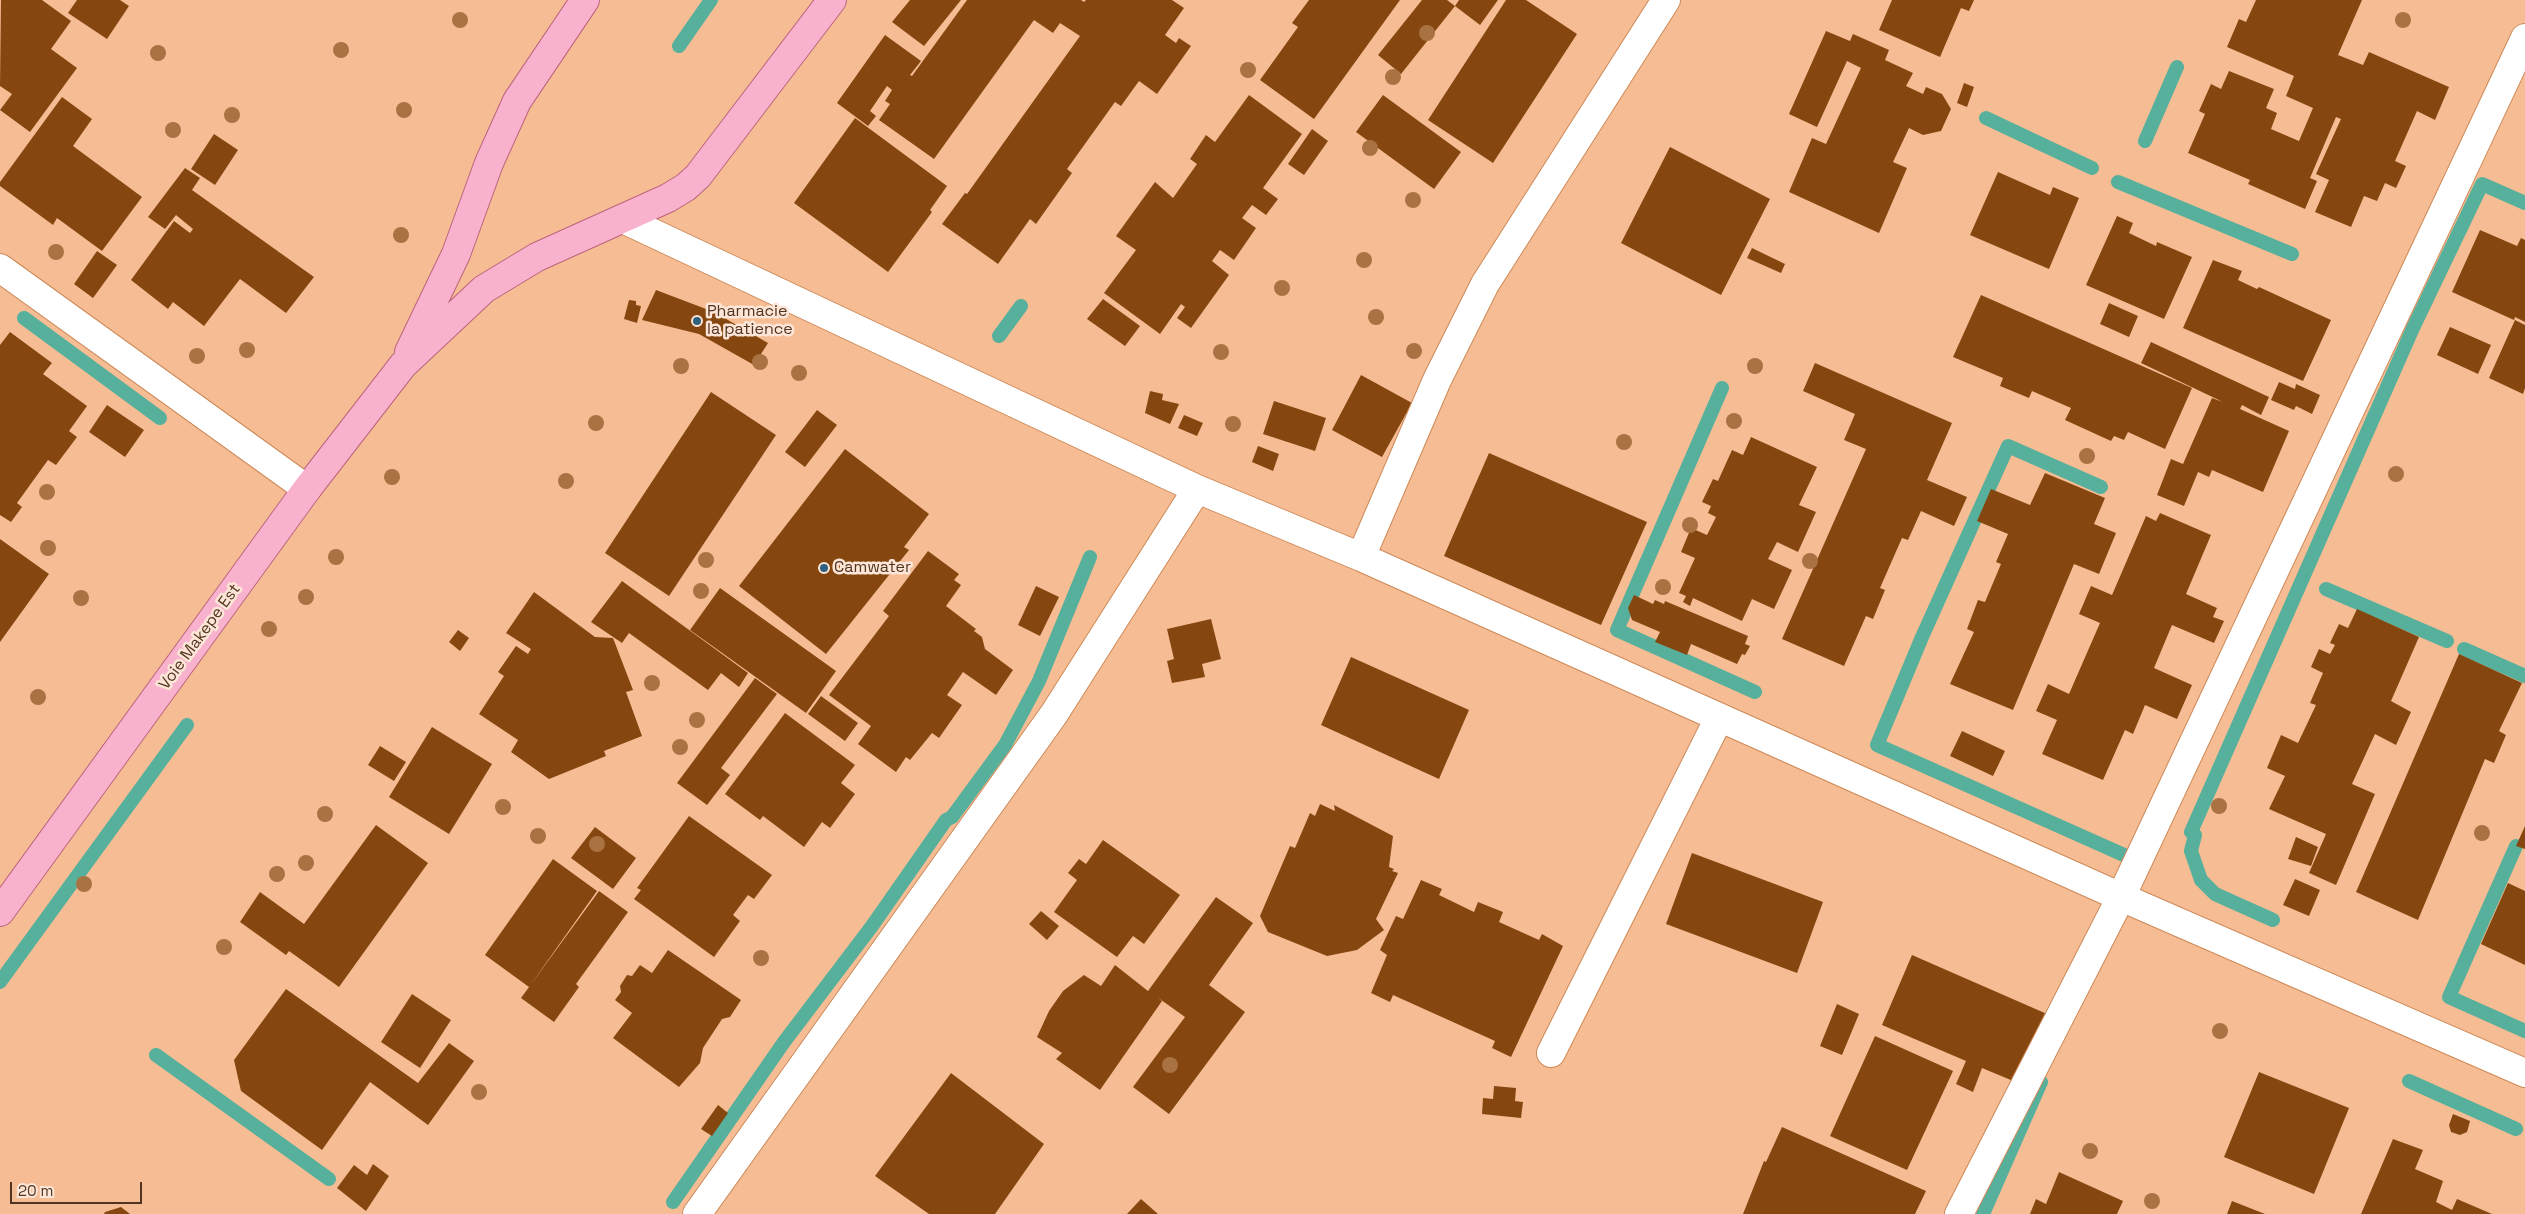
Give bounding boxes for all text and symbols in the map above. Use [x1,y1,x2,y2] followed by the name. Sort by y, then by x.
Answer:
[707,302,793,340] place label: Pharmacie la patience
[691,315,703,327] marker: Pharmacie la patience
[834,558,911,578] place label: Camwater
[818,562,830,574] marker: Camwater
[155,580,245,694] street label: Voie Makepe Est
[12,1172,145,1204] scale bar
[18,1181,53,1200] text: 20 m

